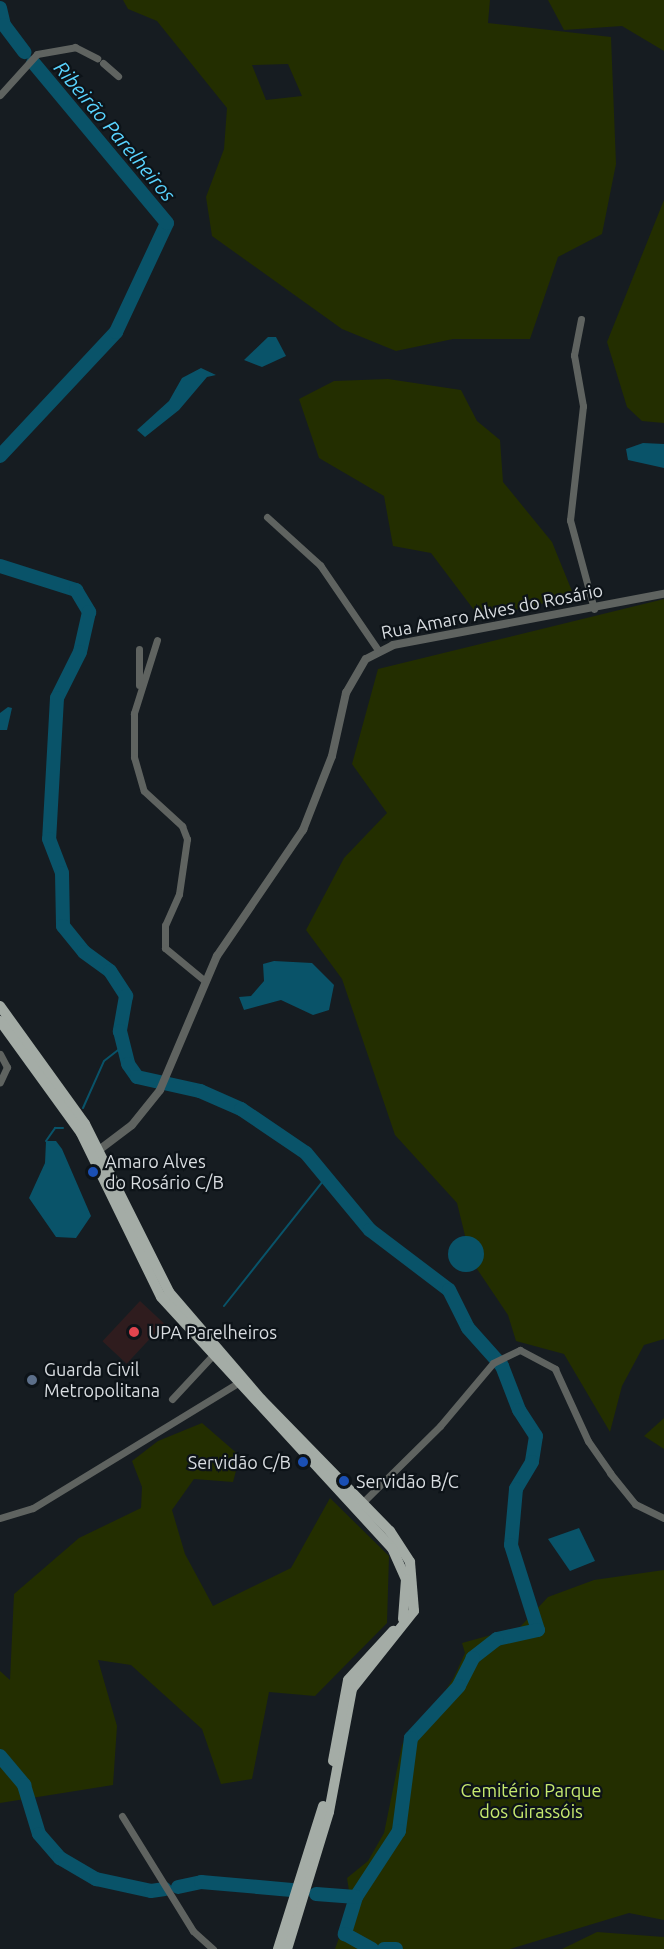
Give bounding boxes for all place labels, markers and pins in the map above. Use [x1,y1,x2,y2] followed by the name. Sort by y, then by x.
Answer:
[105,1151,224,1194] place label: Amaro Alves do Rosário C/B
[86,1165,100,1179] marker: Amaro Alves do Rosário C/B
[148,1321,277,1343] place label: UPA Parelheiros
[125,1323,143,1341] marker: UPA Parelheiros
[44,1359,160,1402] place label: Guarda Civil Metropolitana
[25,1373,39,1387] marker: Guarda Civil Metropolitana
[188,1451,291,1473] place label: Servidão C/B
[296,1455,310,1469] marker: Servidão C/B
[356,1470,459,1492] place label: Servidão B/C
[337,1474,351,1488] marker: Servidão B/C

